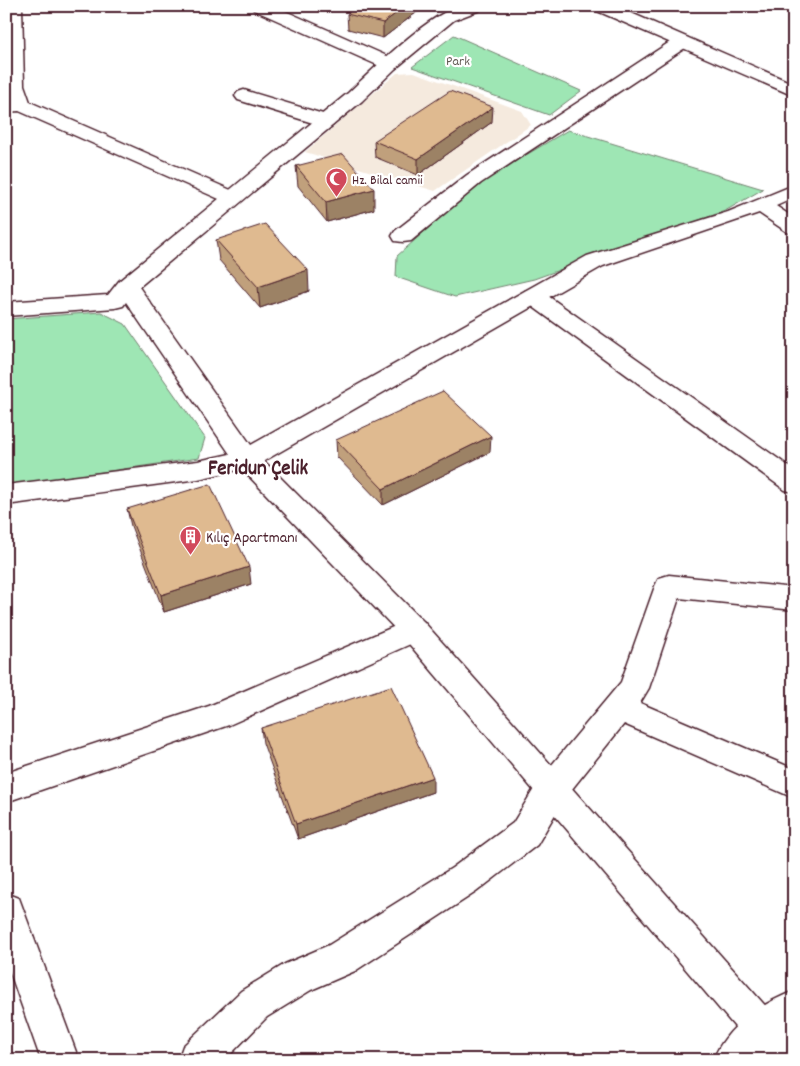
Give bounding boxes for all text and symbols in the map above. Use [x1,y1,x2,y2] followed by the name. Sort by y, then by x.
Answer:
[446,52,470,72] park label: Park
[324,167,348,198] mosque icon: Hz. Bilal camii
[352,171,423,191] place label: Hz. Bilal camii
[208,455,308,485] district label: Feridun Çelik
[178,524,202,555] building icon: Kılıç Apartmanı
[206,527,298,550] place label: Kılıç Apartmanı

